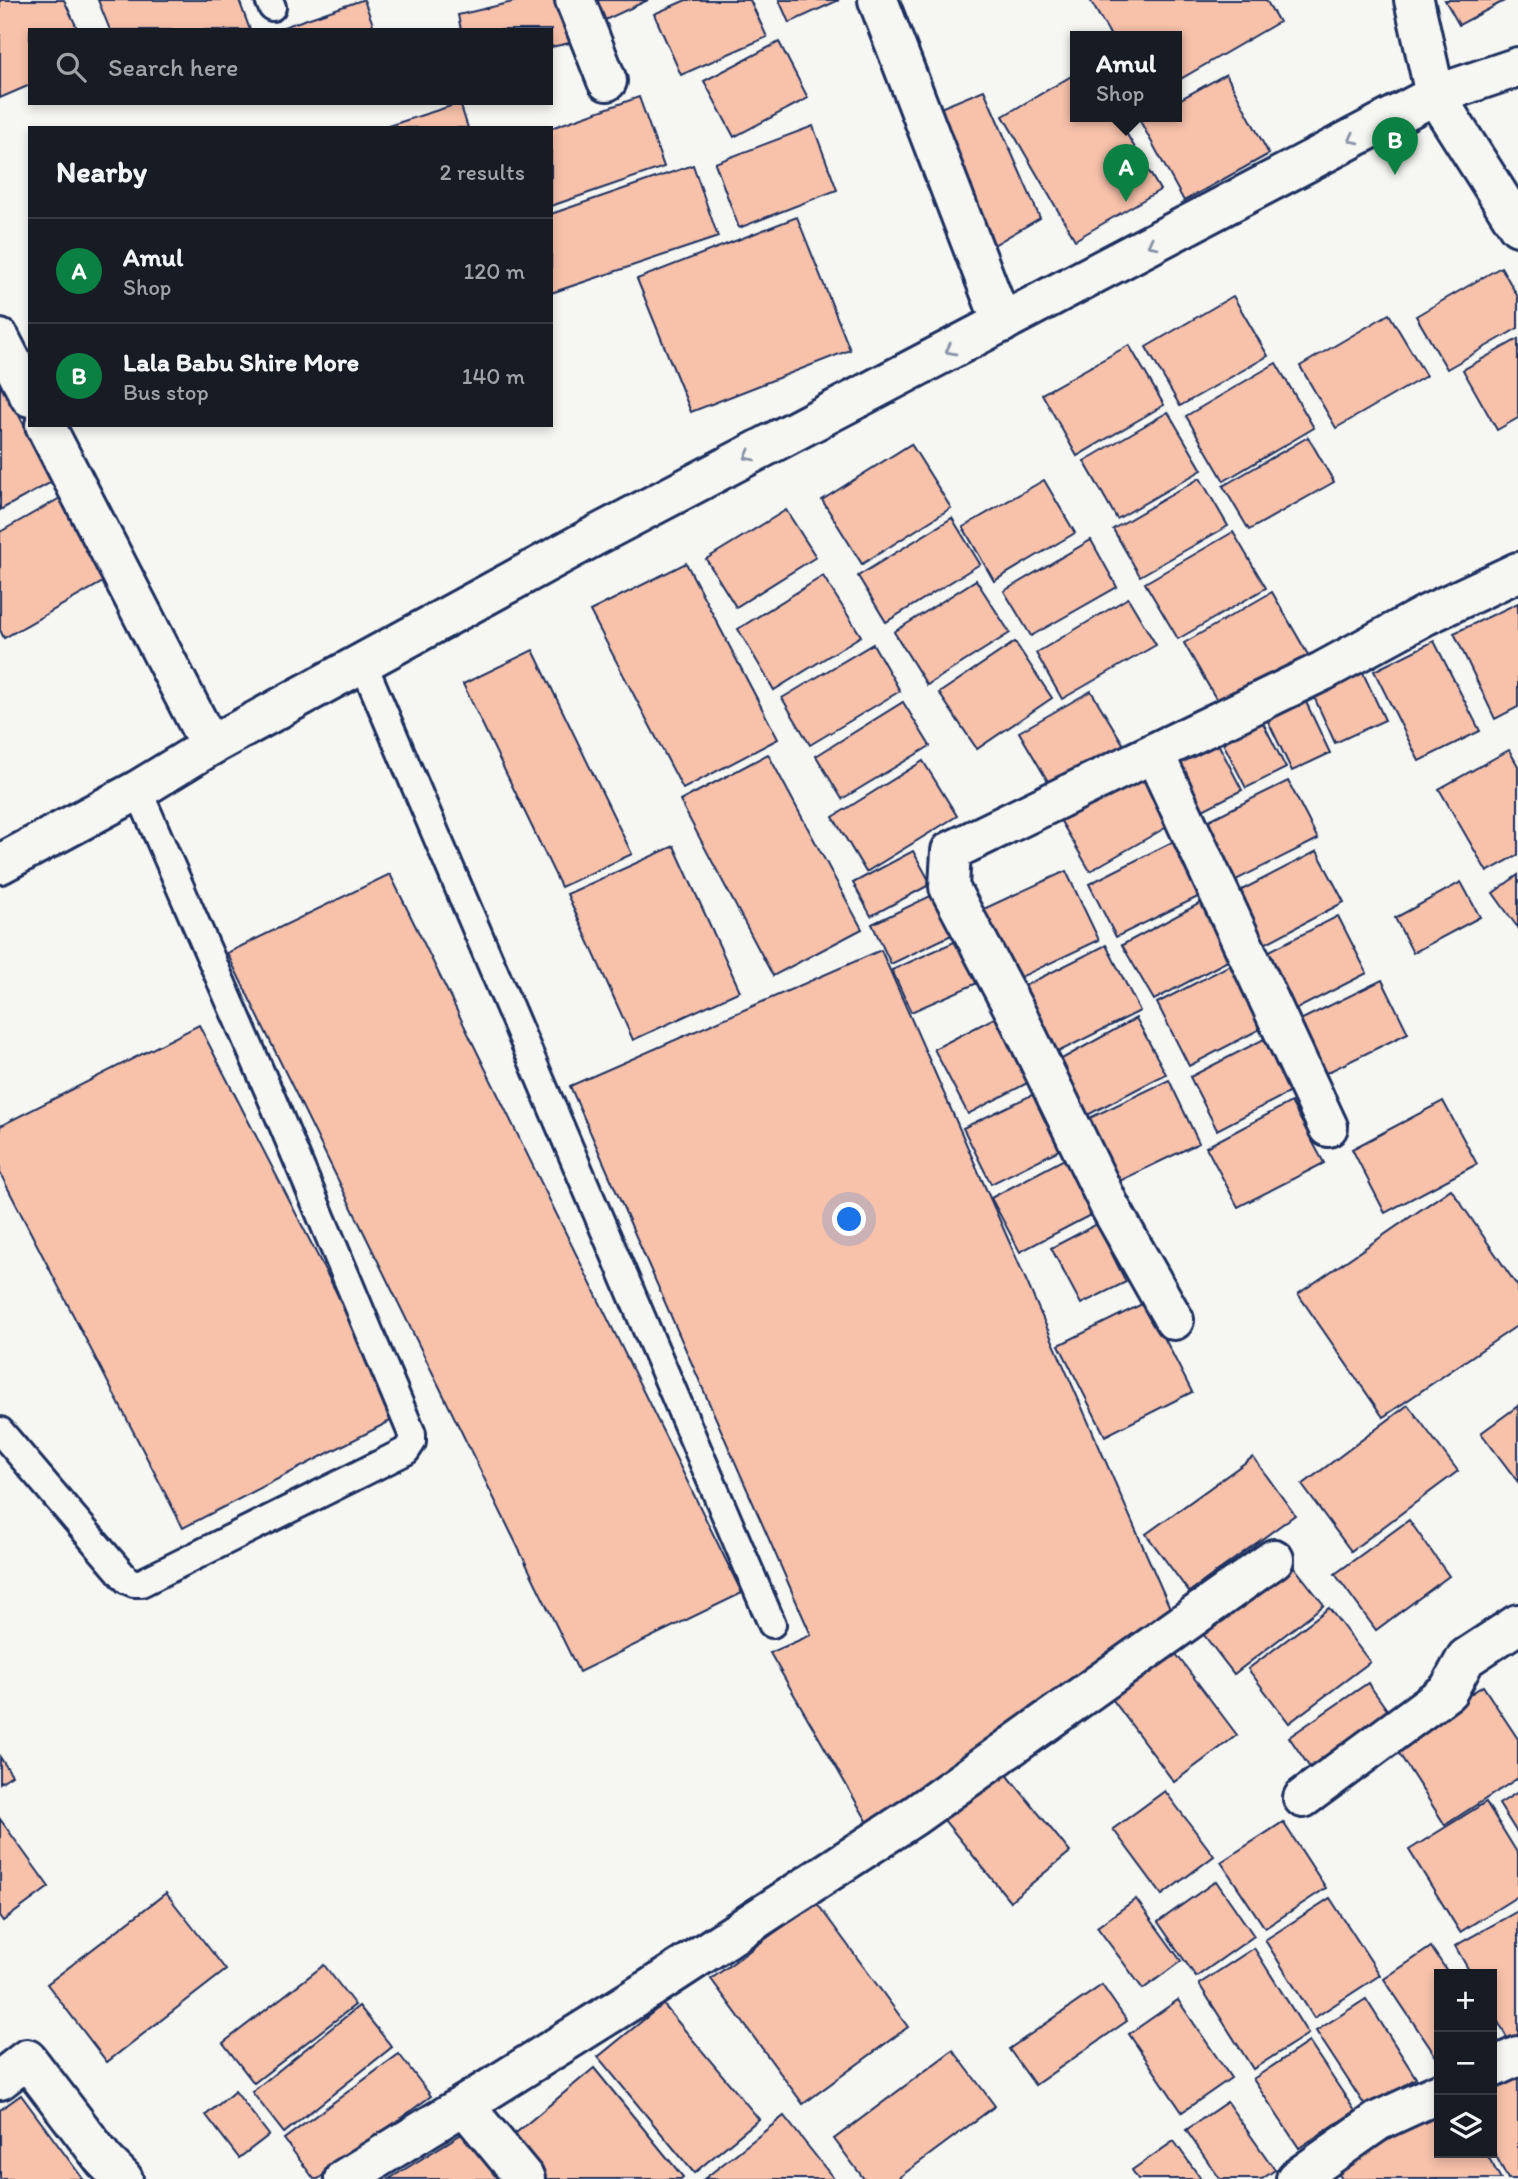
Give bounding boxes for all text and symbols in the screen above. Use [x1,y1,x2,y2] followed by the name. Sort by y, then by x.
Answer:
[28,28,553,105] search box
[1070,31,1182,122] popup
[1096,47,1156,79] text: Amul
[52,48,90,86] icon: search
[108,51,238,83] text: Search here
[1096,79,1144,107] text: Shop
[1372,117,1418,175] pin: B
[1348,130,1360,144] one-way arrow
[1103,144,1149,202] pin: A
[56,153,147,190] text: Nearby
[439,158,525,186] text: 2 results
[1146,236,1159,250] one-way arrow
[123,241,183,273] text: Amul
[72,257,86,285] text: A
[464,257,525,285] text: 120 m
[123,273,171,301] text: Shop
[945,342,957,356] one-way arrow
[123,346,359,378] text: Lala Babu Shire More
[72,362,86,390] text: B
[462,362,525,390] text: 140 m
[123,378,209,406] text: Bus stop
[743,448,756,461] one-way arrow
[832,1202,866,1236] your location
[1434,1969,1497,2158] map controls
[1434,1969,1497,2032] button: +
[1434,2032,1497,2095] button: −
[1434,2095,1497,2158] button: layers

